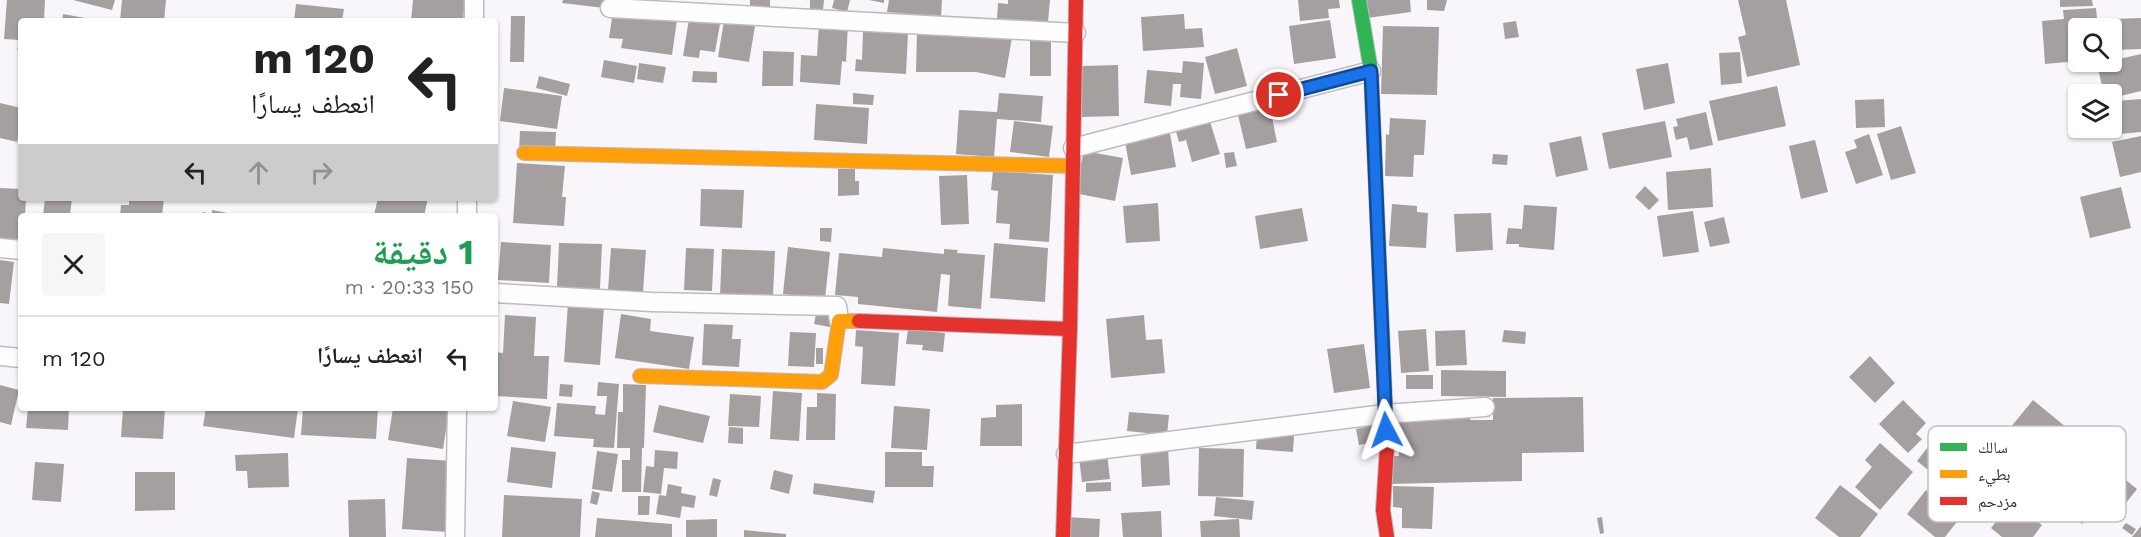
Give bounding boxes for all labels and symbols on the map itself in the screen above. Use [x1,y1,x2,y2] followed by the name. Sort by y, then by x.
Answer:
[1253,69,1304,120] pin
[1354,398,1418,462] position arrow
[1928,426,2126,522] legend
[1978,438,2008,457] text: سالك
[1978,465,2010,487] text: بطيء
[1978,492,2017,512] text: مزدحم

